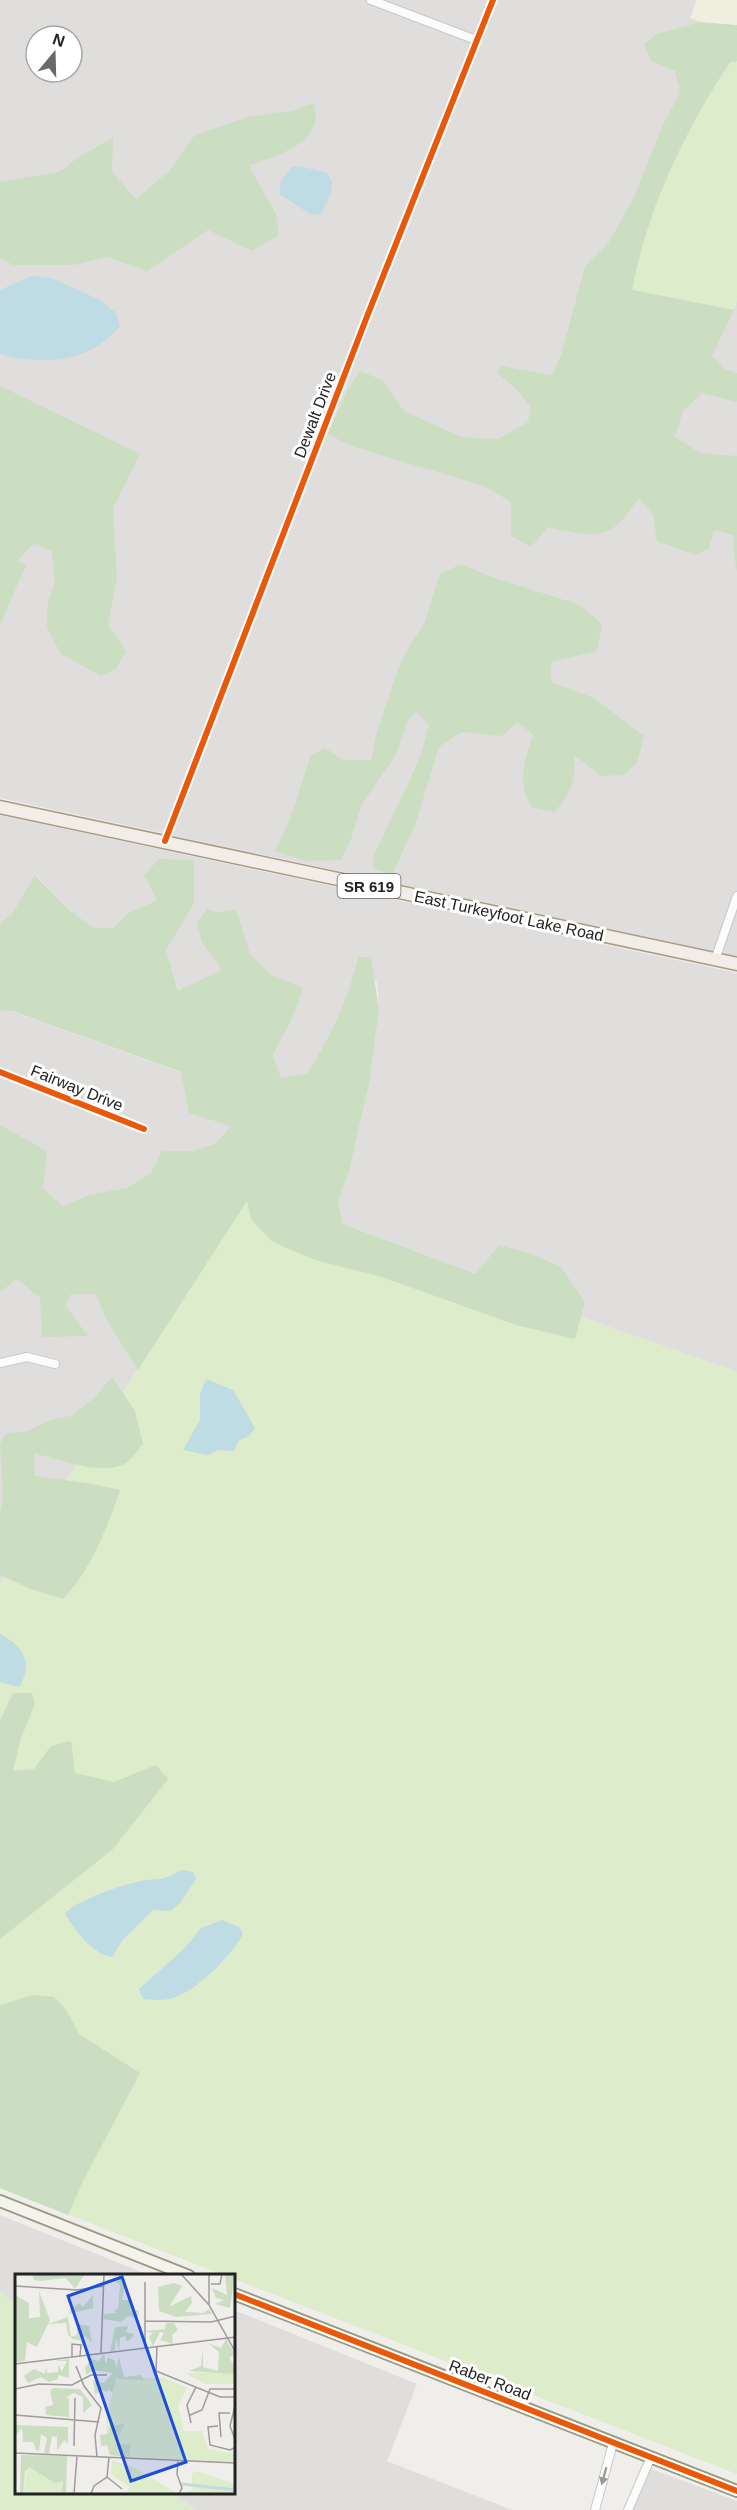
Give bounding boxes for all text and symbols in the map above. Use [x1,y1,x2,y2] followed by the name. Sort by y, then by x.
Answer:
[24,24,84,84] north arrow
[50,30,67,50] text: N
[291,370,339,460] street label: Dewalt Drive
[338,874,400,898] road number: SR 619
[413,888,605,944] street label: East Turkeyfoot Lake Road
[28,1062,126,1114] street label: Fairway Drive
[15,2274,236,2495] inset map
[447,2357,533,2403] street label: Raber Road
[599,2467,608,2485] one-way arrow

